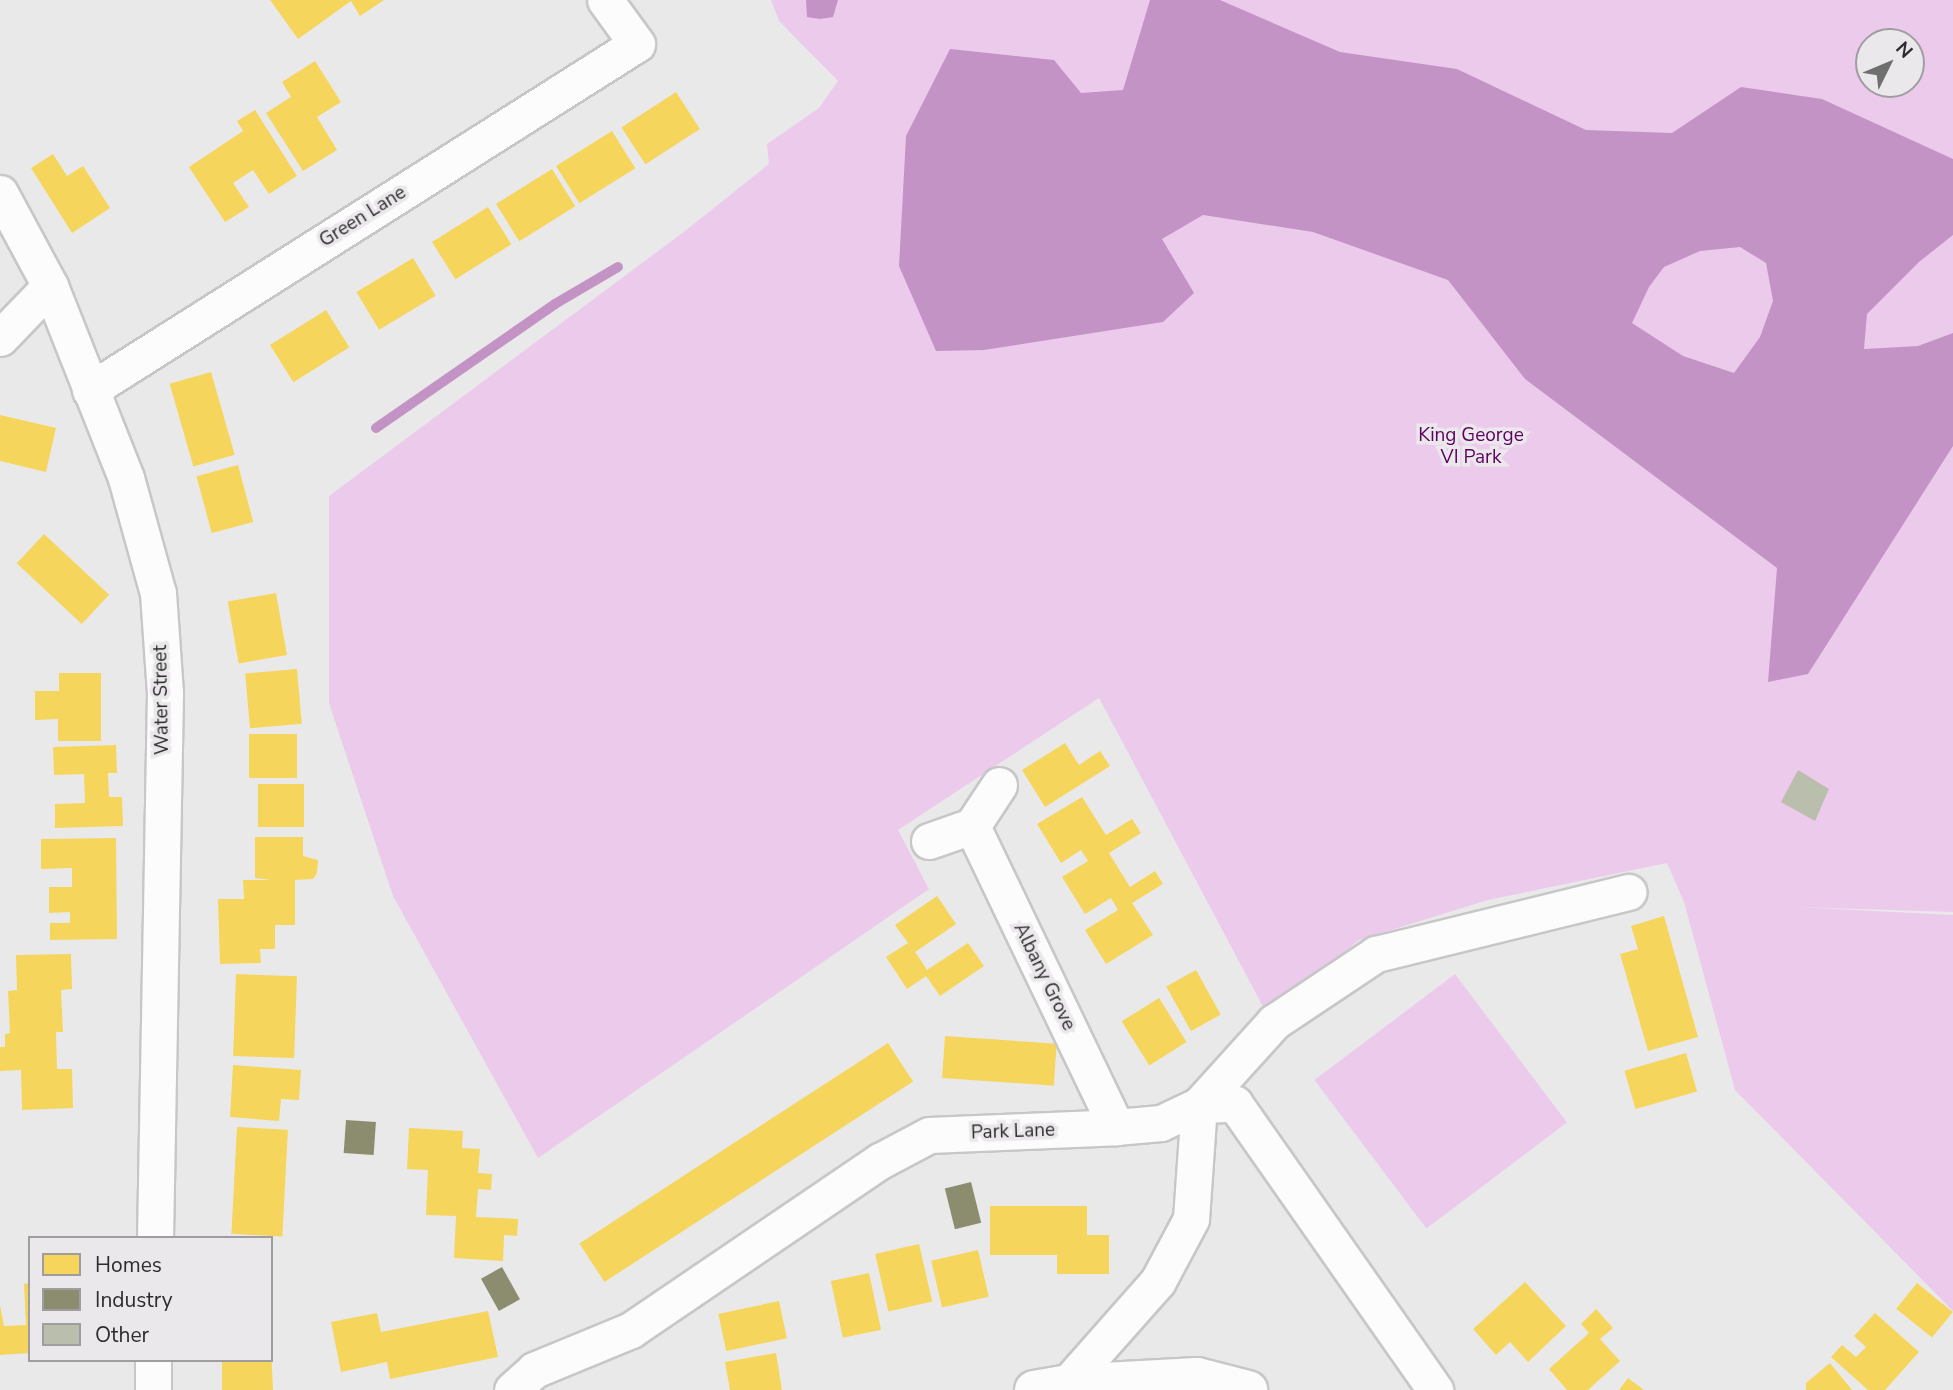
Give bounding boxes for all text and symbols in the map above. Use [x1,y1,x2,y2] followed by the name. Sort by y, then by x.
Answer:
[1855,28,1925,98] north arrow
[1890,36,1918,64] text: N
[316,181,410,253] street label: Green Lane
[1418,425,1524,469] park label: King George VI Park
[150,645,174,755] street label: Water Street
[1008,920,1080,1034] street label: Albany Grove
[971,1119,1055,1145] street label: Park Lane
[28,1236,273,1362] legend
[95,1251,162,1279] text: Homes
[95,1286,173,1314] text: Industry
[95,1321,149,1349] text: Other

